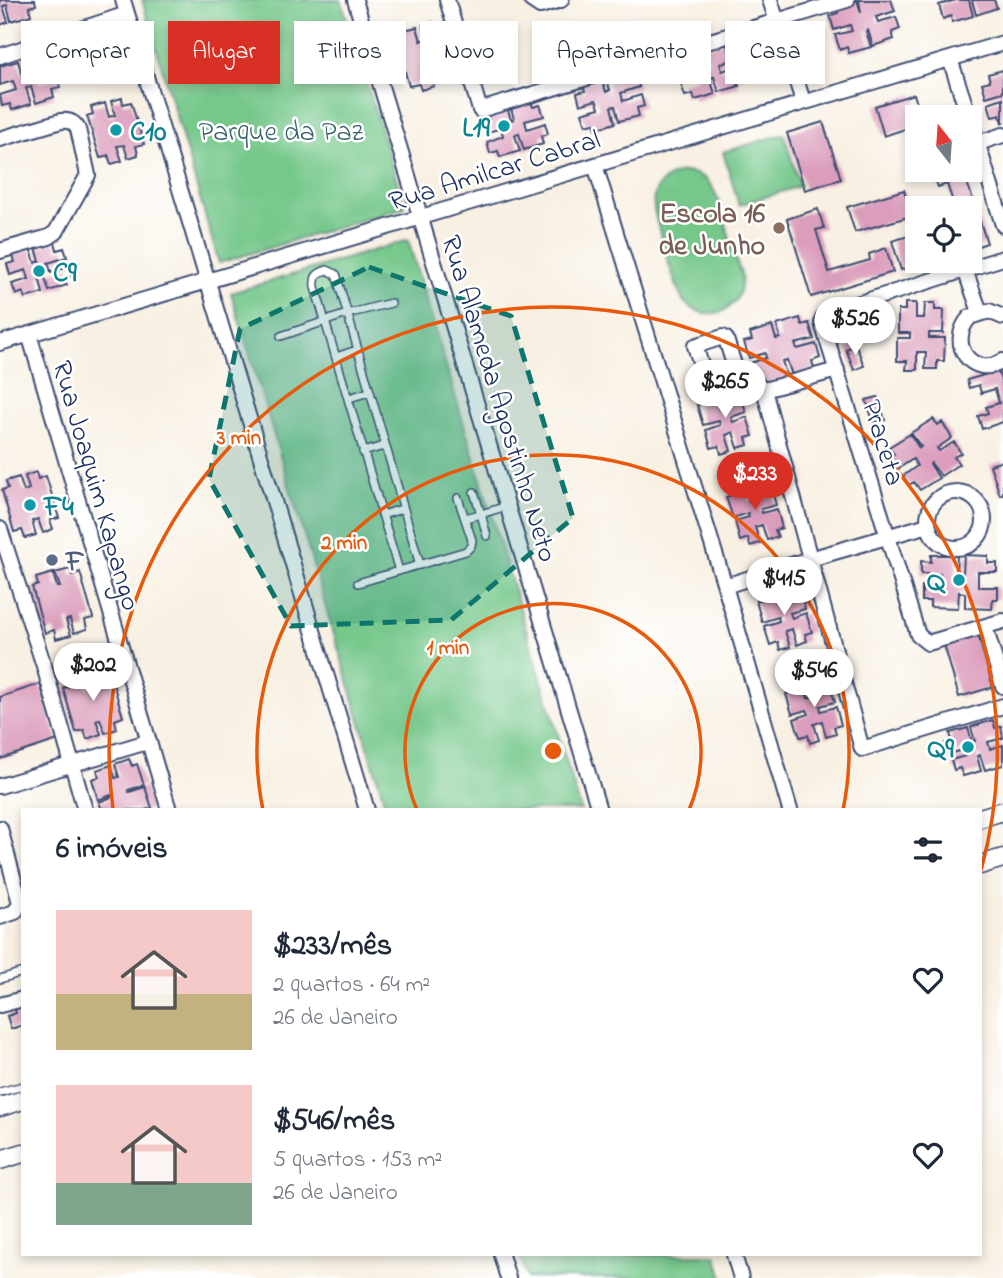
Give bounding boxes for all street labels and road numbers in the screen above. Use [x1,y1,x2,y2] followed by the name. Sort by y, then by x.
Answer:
[384,121,606,224] street label: Rua Amilcar Cabral
[428,230,567,568] street label: Rua Alameda Agostinho Neto
[39,356,150,616] street label: Rua Joaquim Kapango
[849,395,914,491] street label: Praceta

